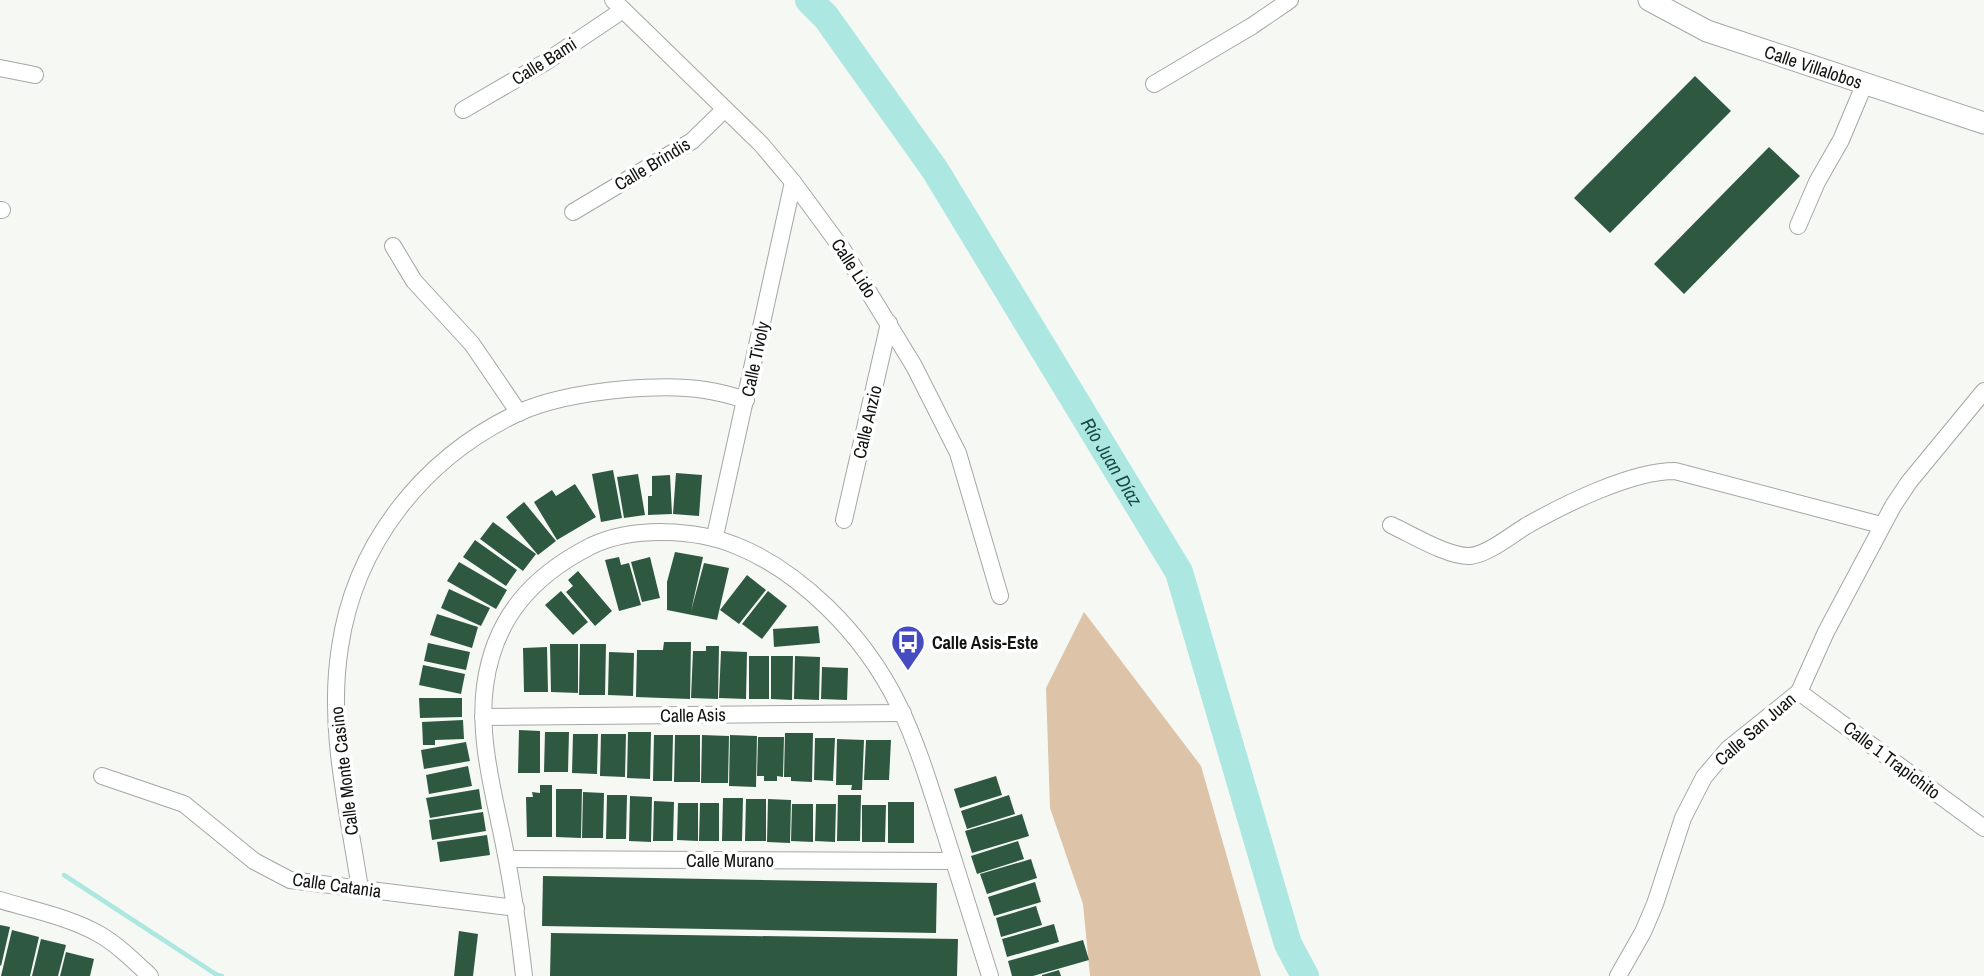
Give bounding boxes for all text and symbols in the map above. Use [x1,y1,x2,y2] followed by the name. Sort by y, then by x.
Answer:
[507,31,581,91] street label: Calle Bami
[1761,39,1866,94] street label: Calle Villalobos
[609,132,695,196] street label: Calle Brindis
[825,233,883,303] street label: Calle Lido
[735,318,775,399] street label: Calle Tivoly
[846,383,888,461] street label: Calle Anzio
[1075,413,1149,511] water label: Río Juan Díaz
[889,623,927,672] bus stop icon: Calle Asis-Este
[932,630,1038,655] place label: Calle Asis-Este
[1709,687,1801,771] street label: Calle San Juan
[660,702,726,728] street label: Calle Asis
[324,705,364,837] street label: Calle Monte Casino
[1838,715,1946,805] street label: Calle 1 Trapichito
[686,848,774,873] street label: Calle Murano
[291,866,383,904] street label: Calle Catania

